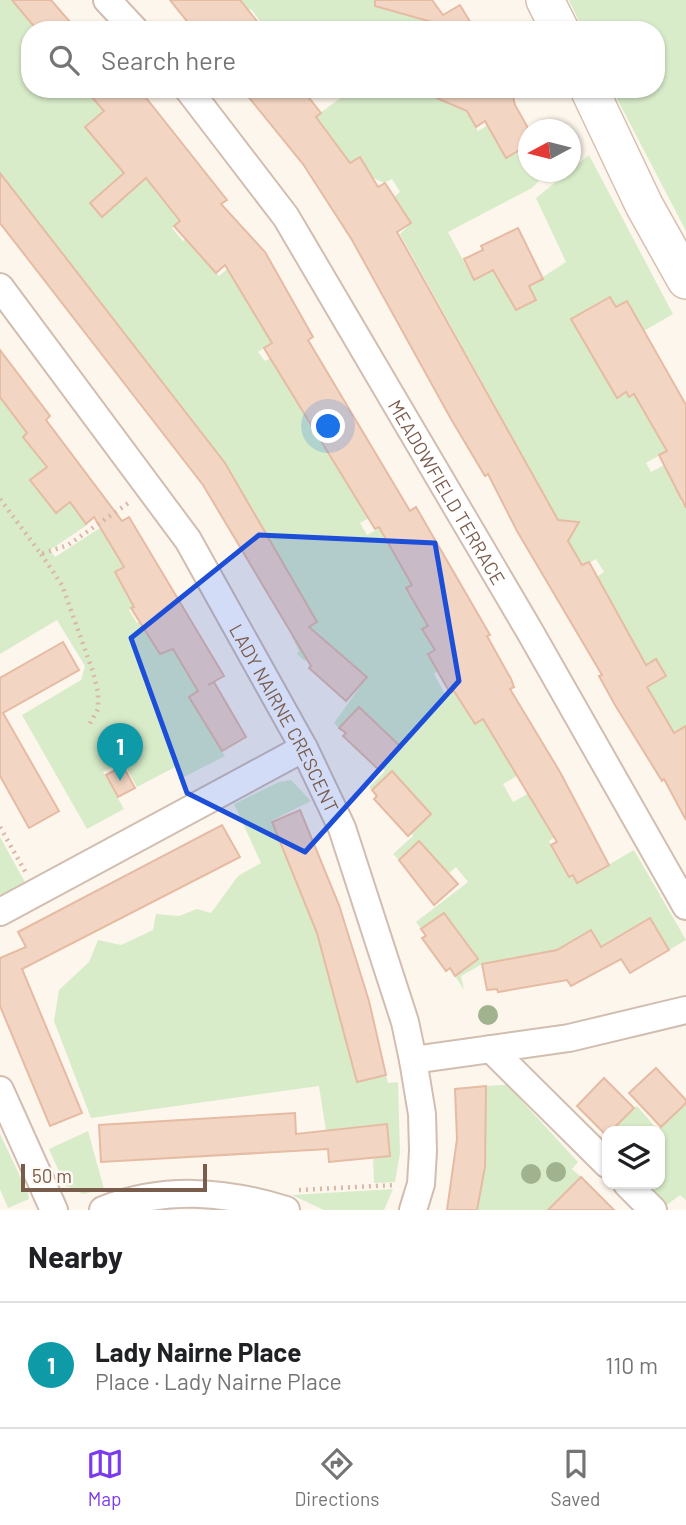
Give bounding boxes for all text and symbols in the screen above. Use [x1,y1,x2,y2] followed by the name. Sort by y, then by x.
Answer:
[21,21,665,98] search box
[45,41,83,79] icon: search
[101,44,236,75] text: Search here
[518,119,581,182] north arrow
[384,395,511,588] street label: MEADOWFIELD TERRACE
[311,409,345,443] your location
[225,620,344,816] street label: LADY NAIRNE CRESCENT
[97,723,143,781] pin: 1
[602,1126,665,1189] map controls
[602,1126,665,1189] button: layers
[21,1161,206,1193] scale bar
[32,1164,72,1187] text: 50 m
[28,1238,123,1274] text: Nearby
[95,1336,301,1367] text: Lady Nairne Place
[47,1351,55,1379] text: 1
[605,1351,658,1379] text: 110 m
[95,1367,342,1395] text: Place · Lady Nairne Place
[86,1445,124,1510] tab: Map
[295,1445,380,1510] tab: Directions
[551,1445,600,1510] tab: Saved

